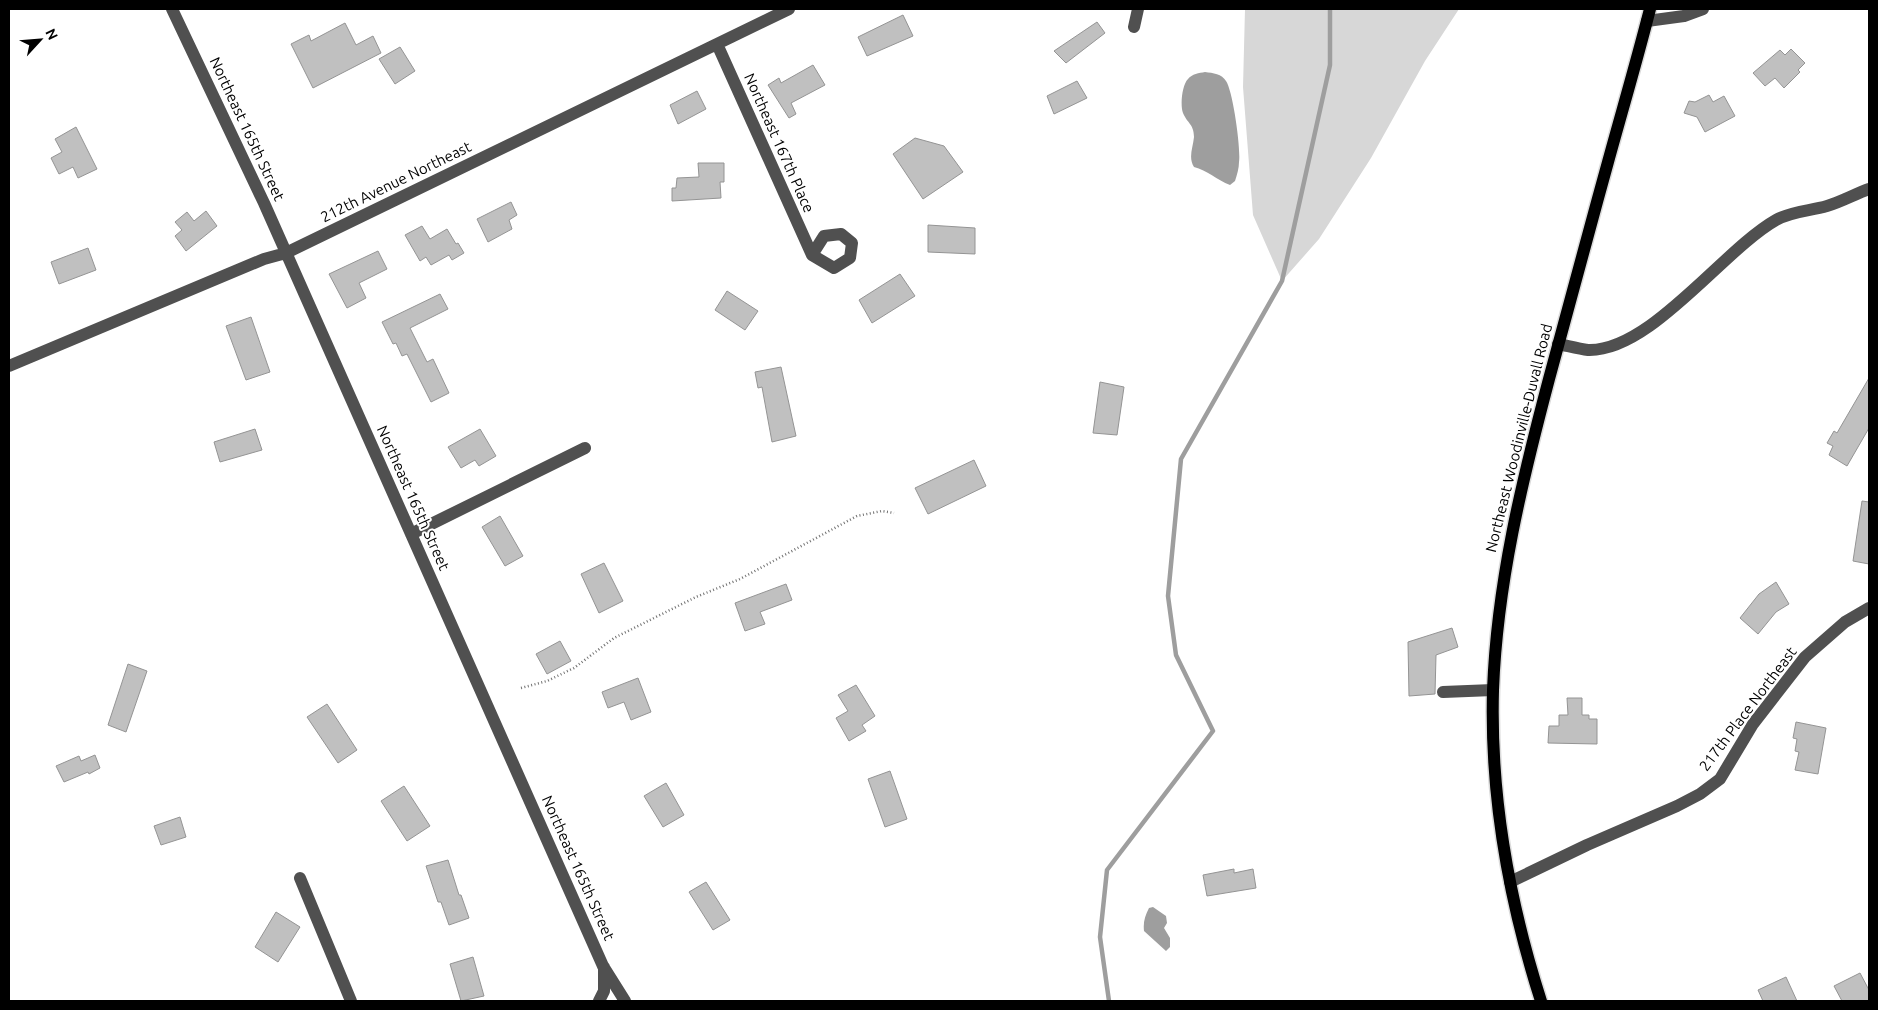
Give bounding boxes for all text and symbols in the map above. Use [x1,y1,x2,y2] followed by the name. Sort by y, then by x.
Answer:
[15,15,65,65] north arrow
[42,26,61,43] text: N
[207,54,288,203] street label: Northeast 165th Street
[741,71,818,215] street label: Northeast 167th Place
[318,138,474,225] street label: 212th Avenue Northeast
[1482,322,1555,554] street label: Northeast Woodinville-Duvall Road
[374,423,453,573] street label: Northeast 165th Street
[1695,643,1800,774] street label: 217th Place Northeast
[539,793,618,943] street label: Northeast 165th Street

